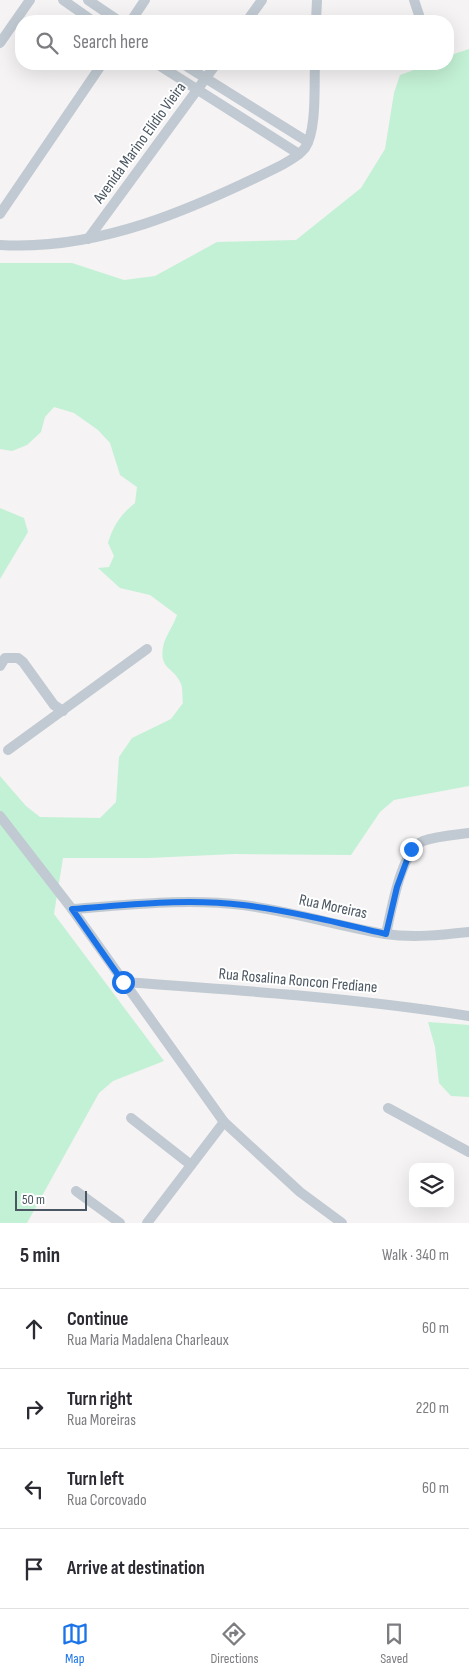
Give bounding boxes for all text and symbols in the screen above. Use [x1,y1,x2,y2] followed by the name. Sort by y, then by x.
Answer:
[15,15,454,70] search box
[33,29,61,57] icon: search
[73,31,149,54] text: Search here
[89,79,190,208] street label: Avenida Marino Elídio Vieira
[400,838,423,861] route end
[297,891,369,924] street label: Rua Moreiras
[218,965,378,997] street label: Rua Rosalina Roncon Frediane
[112,971,135,994] route start
[409,1163,454,1208] map controls
[409,1163,454,1208] button: layers
[15,1188,88,1211] scale bar
[22,1191,45,1208] text: 50 m
[20,1243,60,1268] text: 5 min
[382,1246,449,1265] text: Walk · 340 m
[67,1308,128,1331] text: Continue
[20,1315,48,1343] icon: ahead
[422,1319,449,1338] text: 60 m
[67,1331,229,1350] text: Rua Maria Madalena Charleaux
[67,1388,132,1411] text: Turn right
[20,1395,48,1423] icon: right
[416,1399,449,1418] text: 220 m
[67,1411,136,1430] text: Rua Moreiras
[67,1468,124,1491] text: Turn left
[20,1475,48,1503] icon: left
[422,1479,449,1498] text: 60 m
[67,1491,147,1510] text: Rua Corcovado
[20,1555,48,1583] icon: arrive
[67,1557,205,1580] text: Arrive at destination
[61,1620,89,1667] tab: Map
[210,1620,259,1667] tab: Directions
[380,1620,408,1667] tab: Saved

